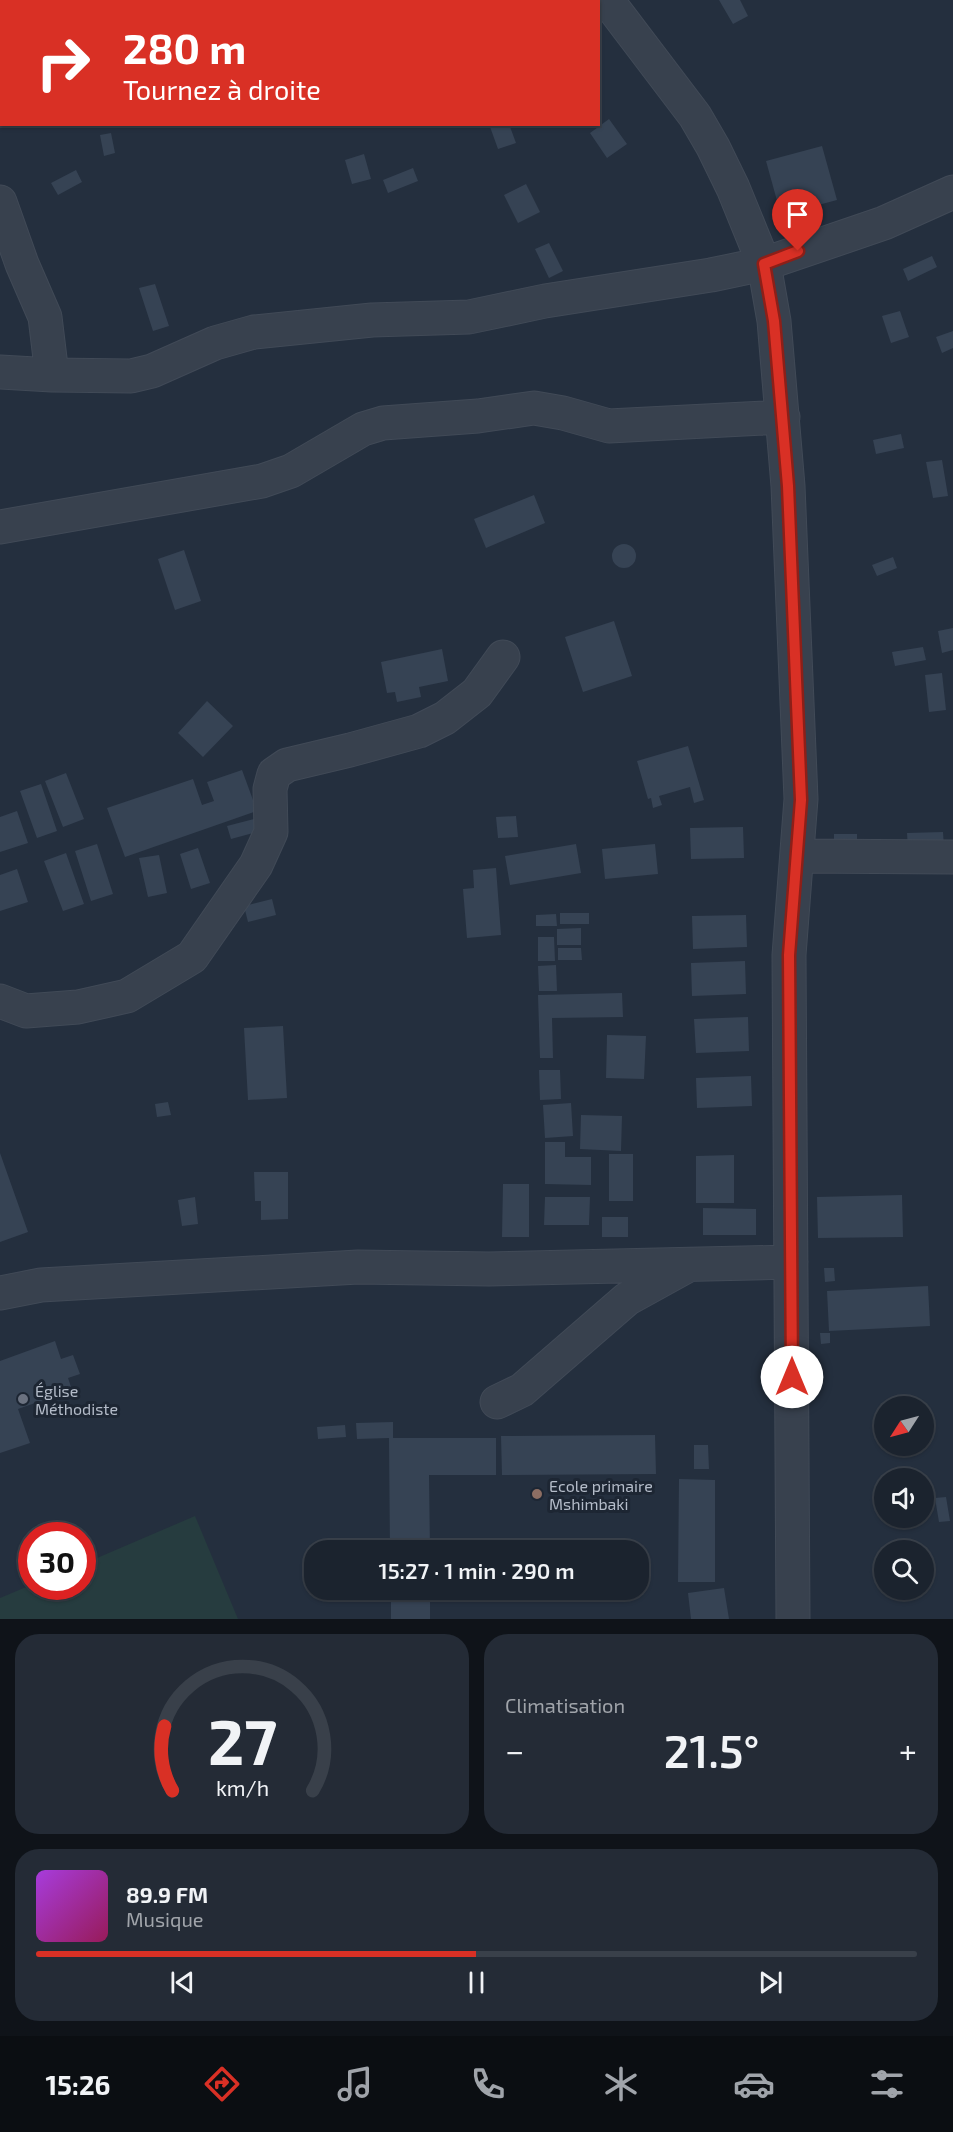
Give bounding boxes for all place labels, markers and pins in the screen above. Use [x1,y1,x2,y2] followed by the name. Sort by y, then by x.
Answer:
[772,189,823,251] pin
[35,1381,118,1418] place label: Église Méthodiste
[16,1392,30,1406] marker: Église Méthodiste
[549,1476,653,1513] place label: Ecole primaire Mshimbaki
[530,1487,544,1501] marker: Ecole primaire Mshimbaki

